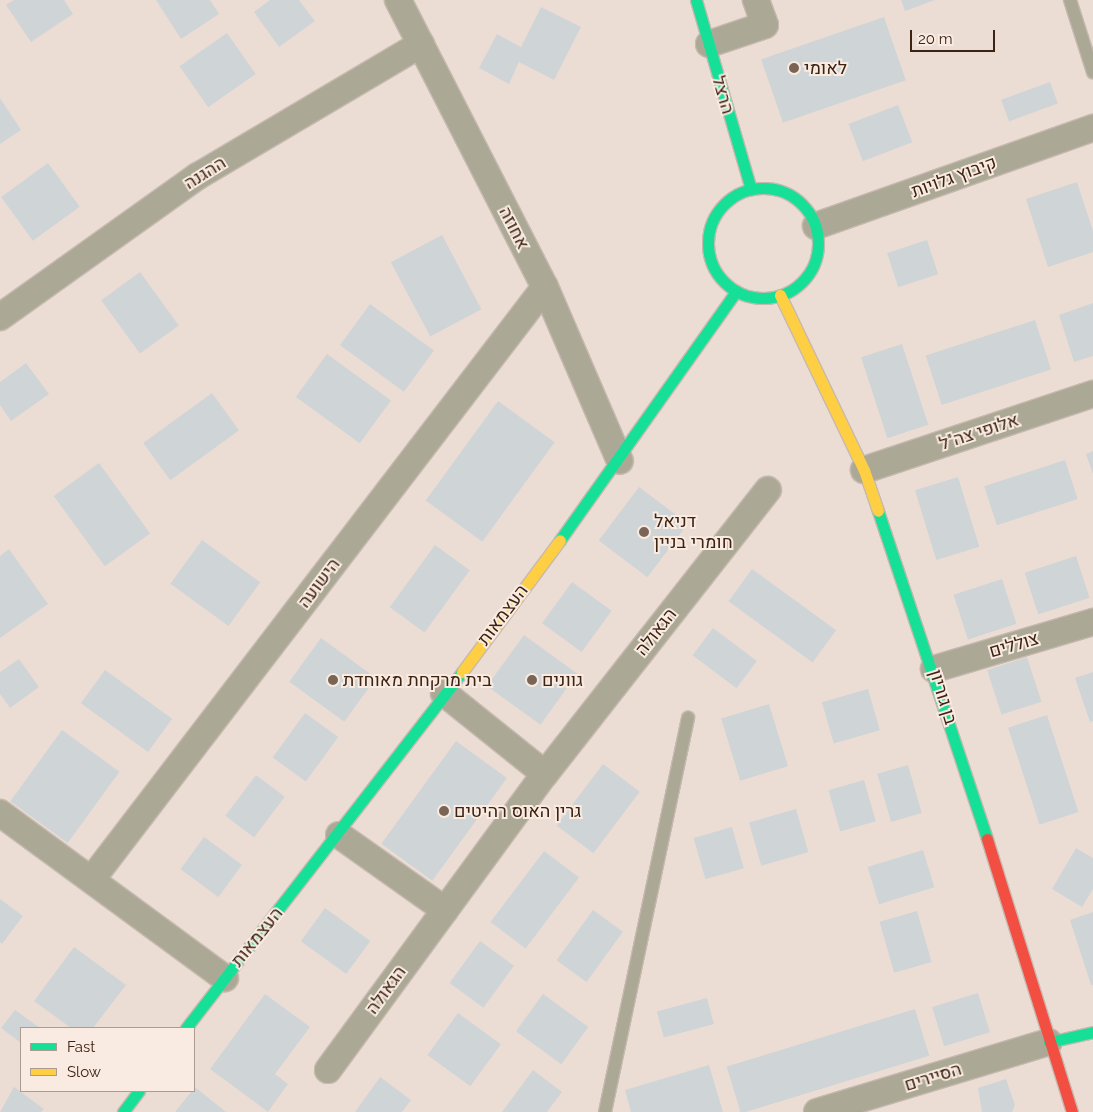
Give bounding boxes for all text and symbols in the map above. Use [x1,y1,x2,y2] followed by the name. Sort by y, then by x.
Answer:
[913,20,998,52] scale bar
[918,30,953,48] text: 20 m
[804,57,847,79] place label: לאומי
[788,62,800,74] marker: לאומי
[707,74,739,116] street label: הרצל
[180,152,230,194] street label: ההגנה
[908,152,1000,202] street label: קיבוץ גלויות
[494,203,534,253] street label: אחוזה
[937,409,1021,455] street label: אלופי צה"ל
[654,511,733,554] place label: דניאל חומרי בניין
[638,526,650,538] marker: דניאל חומרי בניין
[293,554,345,612] street label: הישועה
[473,580,533,650] street label: העצמאות
[631,604,681,660] street label: הגאולה
[987,628,1041,662] street label: צוללים
[924,667,962,727] street label: בן גוריון
[343,669,492,691] place label: בית מרקחת מאוחדת
[542,669,583,691] place label: גוונים
[327,674,339,686] marker: בית מרקחת מאוחדת
[526,674,538,686] marker: גוונים
[454,800,581,822] place label: גרין האוס רהיטים
[438,805,450,817] marker: גרין האוס רהיטים
[226,903,288,971] street label: העצמאות
[361,962,411,1018] street label: הגאולה
[20,1027,195,1092] legend
[67,1038,95,1056] text: Fast
[902,1058,964,1096] street label: הסיירים
[67,1063,101,1081] text: Slow

